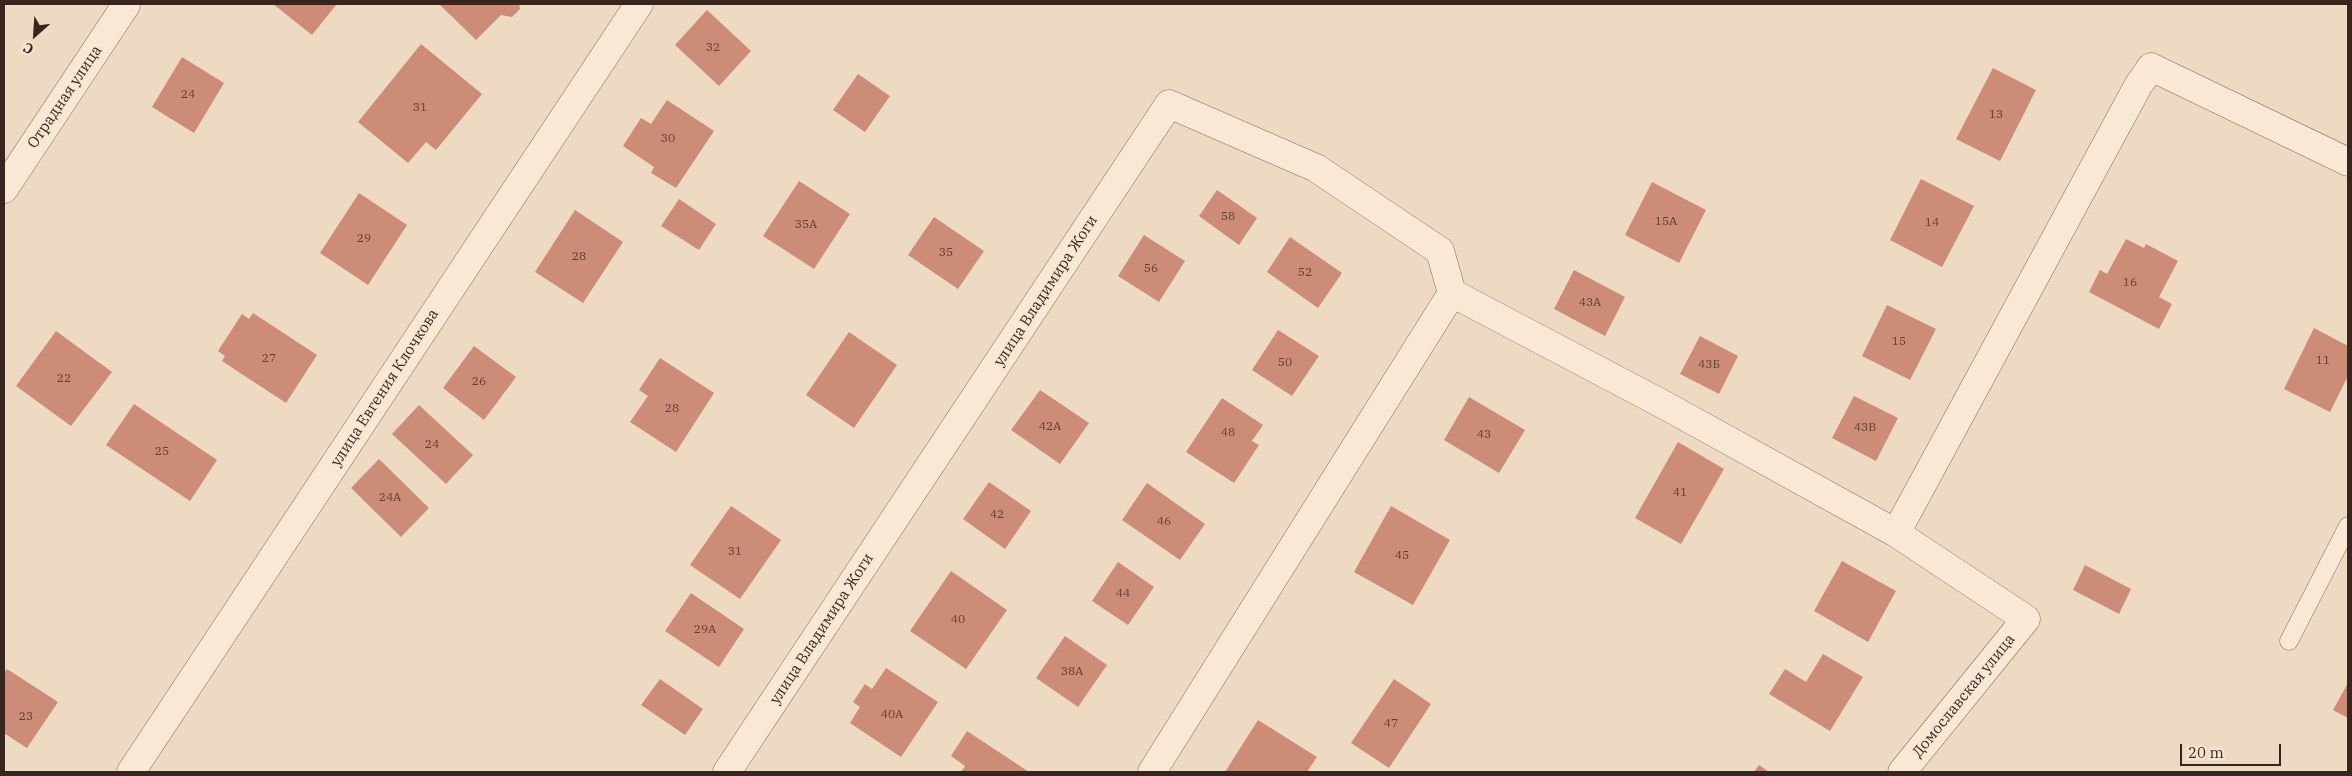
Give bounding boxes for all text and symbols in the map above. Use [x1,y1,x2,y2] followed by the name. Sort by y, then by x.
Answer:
[10,10,60,60] north arrow
[20,38,37,59] text: С
[706,41,720,55] house number: 32
[24,42,106,152] street label: Отрадная улица
[181,88,195,102] house number: 24
[413,101,427,115] house number: 31
[1989,108,2003,122] house number: 13
[661,132,675,146] house number: 30
[1221,210,1235,224] house number: 58
[990,212,1102,370] street label: улица Владимира Жоги
[1655,215,1677,229] house number: 15А
[1925,216,1939,230] house number: 14
[795,218,817,232] house number: 35А
[357,232,371,246] house number: 29
[939,246,953,260] house number: 35
[572,250,586,264] house number: 28
[1144,262,1158,276] house number: 56
[1298,266,1312,280] house number: 52
[2123,276,2137,290] house number: 16
[1579,296,1601,310] house number: 43А
[327,306,443,470] street label: улица Евгения Клочкова
[1892,335,1906,349] house number: 15
[262,352,276,366] house number: 27
[2316,354,2330,368] house number: 11
[1278,356,1292,370] house number: 50
[1698,358,1720,372] house number: 43Б
[57,372,71,386] house number: 22
[472,375,486,389] house number: 26
[665,402,679,416] house number: 28
[1039,420,1061,434] house number: 42А
[1854,421,1876,435] house number: 43В
[1221,426,1235,440] house number: 48
[1477,428,1491,442] house number: 43
[425,438,439,452] house number: 24
[155,445,169,459] house number: 25
[1673,486,1687,500] house number: 41
[379,491,401,505] house number: 24А
[990,508,1004,522] house number: 42
[1157,515,1171,529] house number: 46
[728,545,742,559] house number: 31
[1395,549,1409,563] house number: 45
[766,550,878,708] street label: улица Владимира Жоги
[1116,587,1130,601] house number: 44
[951,613,965,627] house number: 40
[694,623,716,637] house number: 29А
[1909,631,2019,761] street label: Домославская улица
[1061,665,1083,679] house number: 38А
[881,708,903,722] house number: 40А
[19,710,33,724] house number: 23
[1384,717,1398,731] house number: 47
[2182,734,2283,766] scale bar
[2188,743,2224,762] text: 20 m

